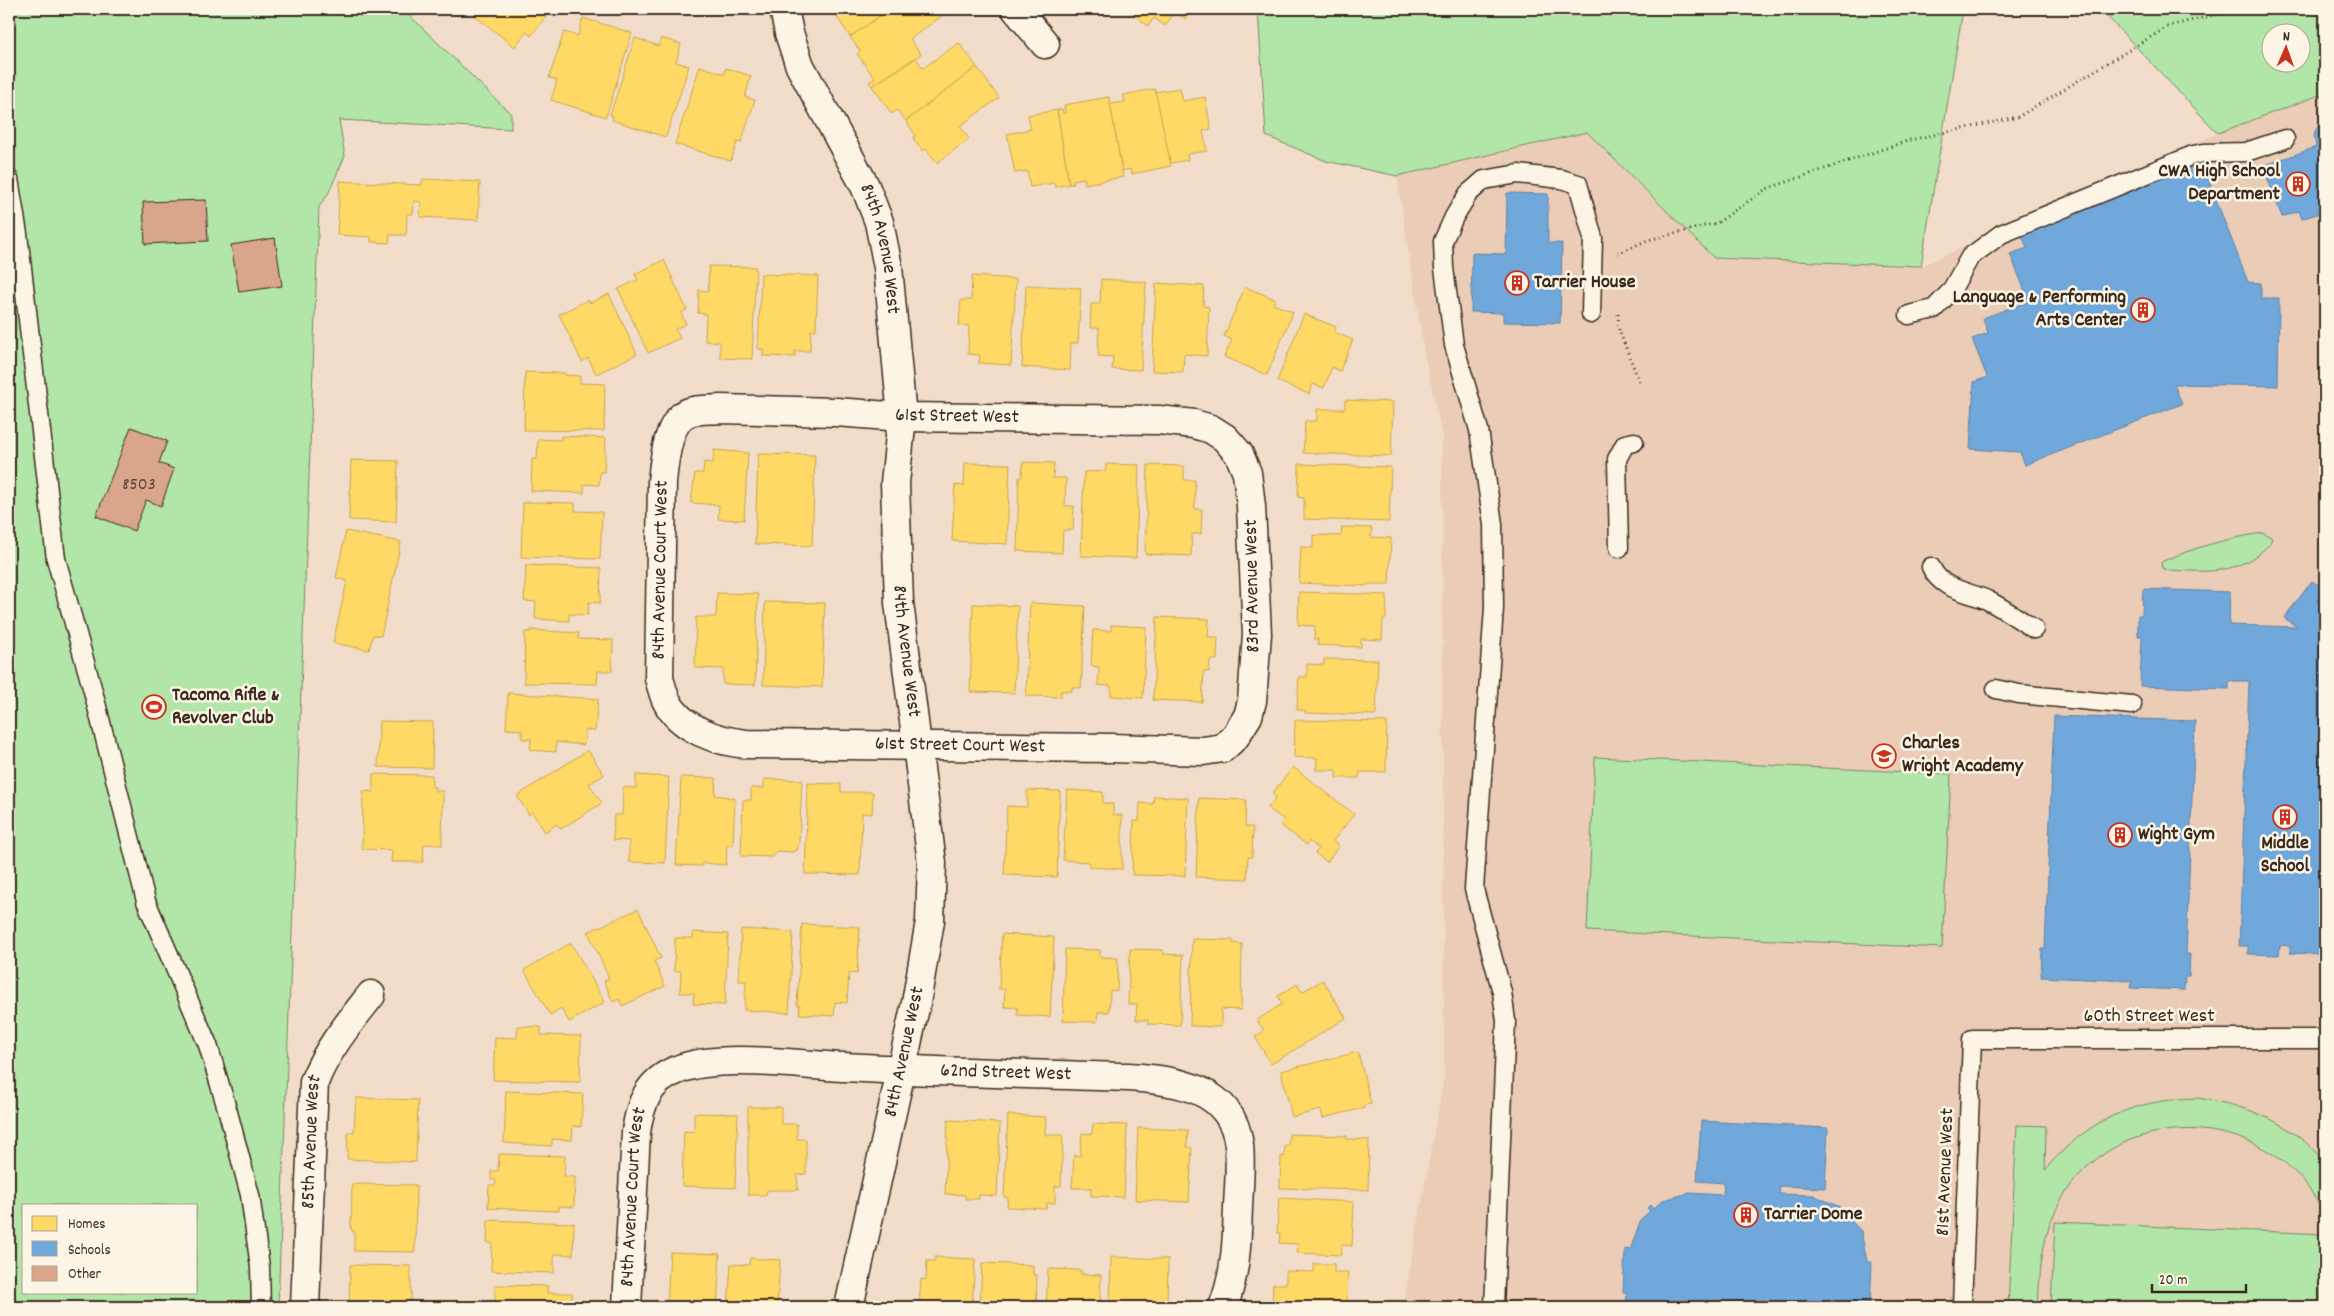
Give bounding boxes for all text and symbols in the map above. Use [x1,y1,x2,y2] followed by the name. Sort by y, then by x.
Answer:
[2262,22,2312,72] north arrow
[2283,27,2290,47] text: N
[2158,158,2281,209] place label: CWA High School Department
[2285,171,2311,197] building icon: CWA High School Department
[851,180,906,315] street label: 84th Avenue West
[1534,269,1636,297] place label: Tarrier House
[1504,270,1530,296] building icon: Tarrier House
[1953,284,2127,335] place label: Language & Performing Arts Center
[2130,297,2156,323] building icon: Language & Performing Arts Center
[895,402,1019,432] street label: 61st Street West
[122,473,156,498] house number: 8503
[645,480,677,660] street label: 84th Avenue Court West
[1238,519,1268,653] street label: 83rd Avenue West
[884,585,927,719] street label: 84th Avenue West
[172,682,280,733] place label: Tacoma Rifle & Revolver Club
[141,694,167,720] sports icon: Tacoma Rifle & Revolver Club
[1902,730,2024,781] place label: Charles Wright Academy
[874,731,1046,761] street label: 61st Street Court West
[1871,743,1897,769] school or university icon: Charles Wright Academy
[2272,804,2298,830] building icon: Middle School
[2138,821,2215,849] place label: Wight Gym
[2107,822,2133,848] building icon: Wight Gym
[2261,830,2310,881] place label: Middle School
[877,984,933,1120] street label: 84th Avenue West
[2083,1003,2215,1031] street label: 60th Street West
[940,1057,1072,1089] street label: 62nd Street West
[295,1070,330,1210] street label: 85th Avenue West
[614,1104,655,1288] street label: 84th Avenue Court West
[1930,1107,1962,1237] street label: 81st Avenue West
[1764,1201,1863,1229] place label: Tarrier Dome
[1733,1202,1759,1228] building icon: Tarrier Dome
[22,1204,198,1294] legend
[68,1214,106,1236] text: Homes
[68,1240,111,1262] text: Schools
[2152,1261,2245,1293] scale bar
[68,1264,102,1286] text: Other
[2159,1270,2187,1292] text: 20 m

